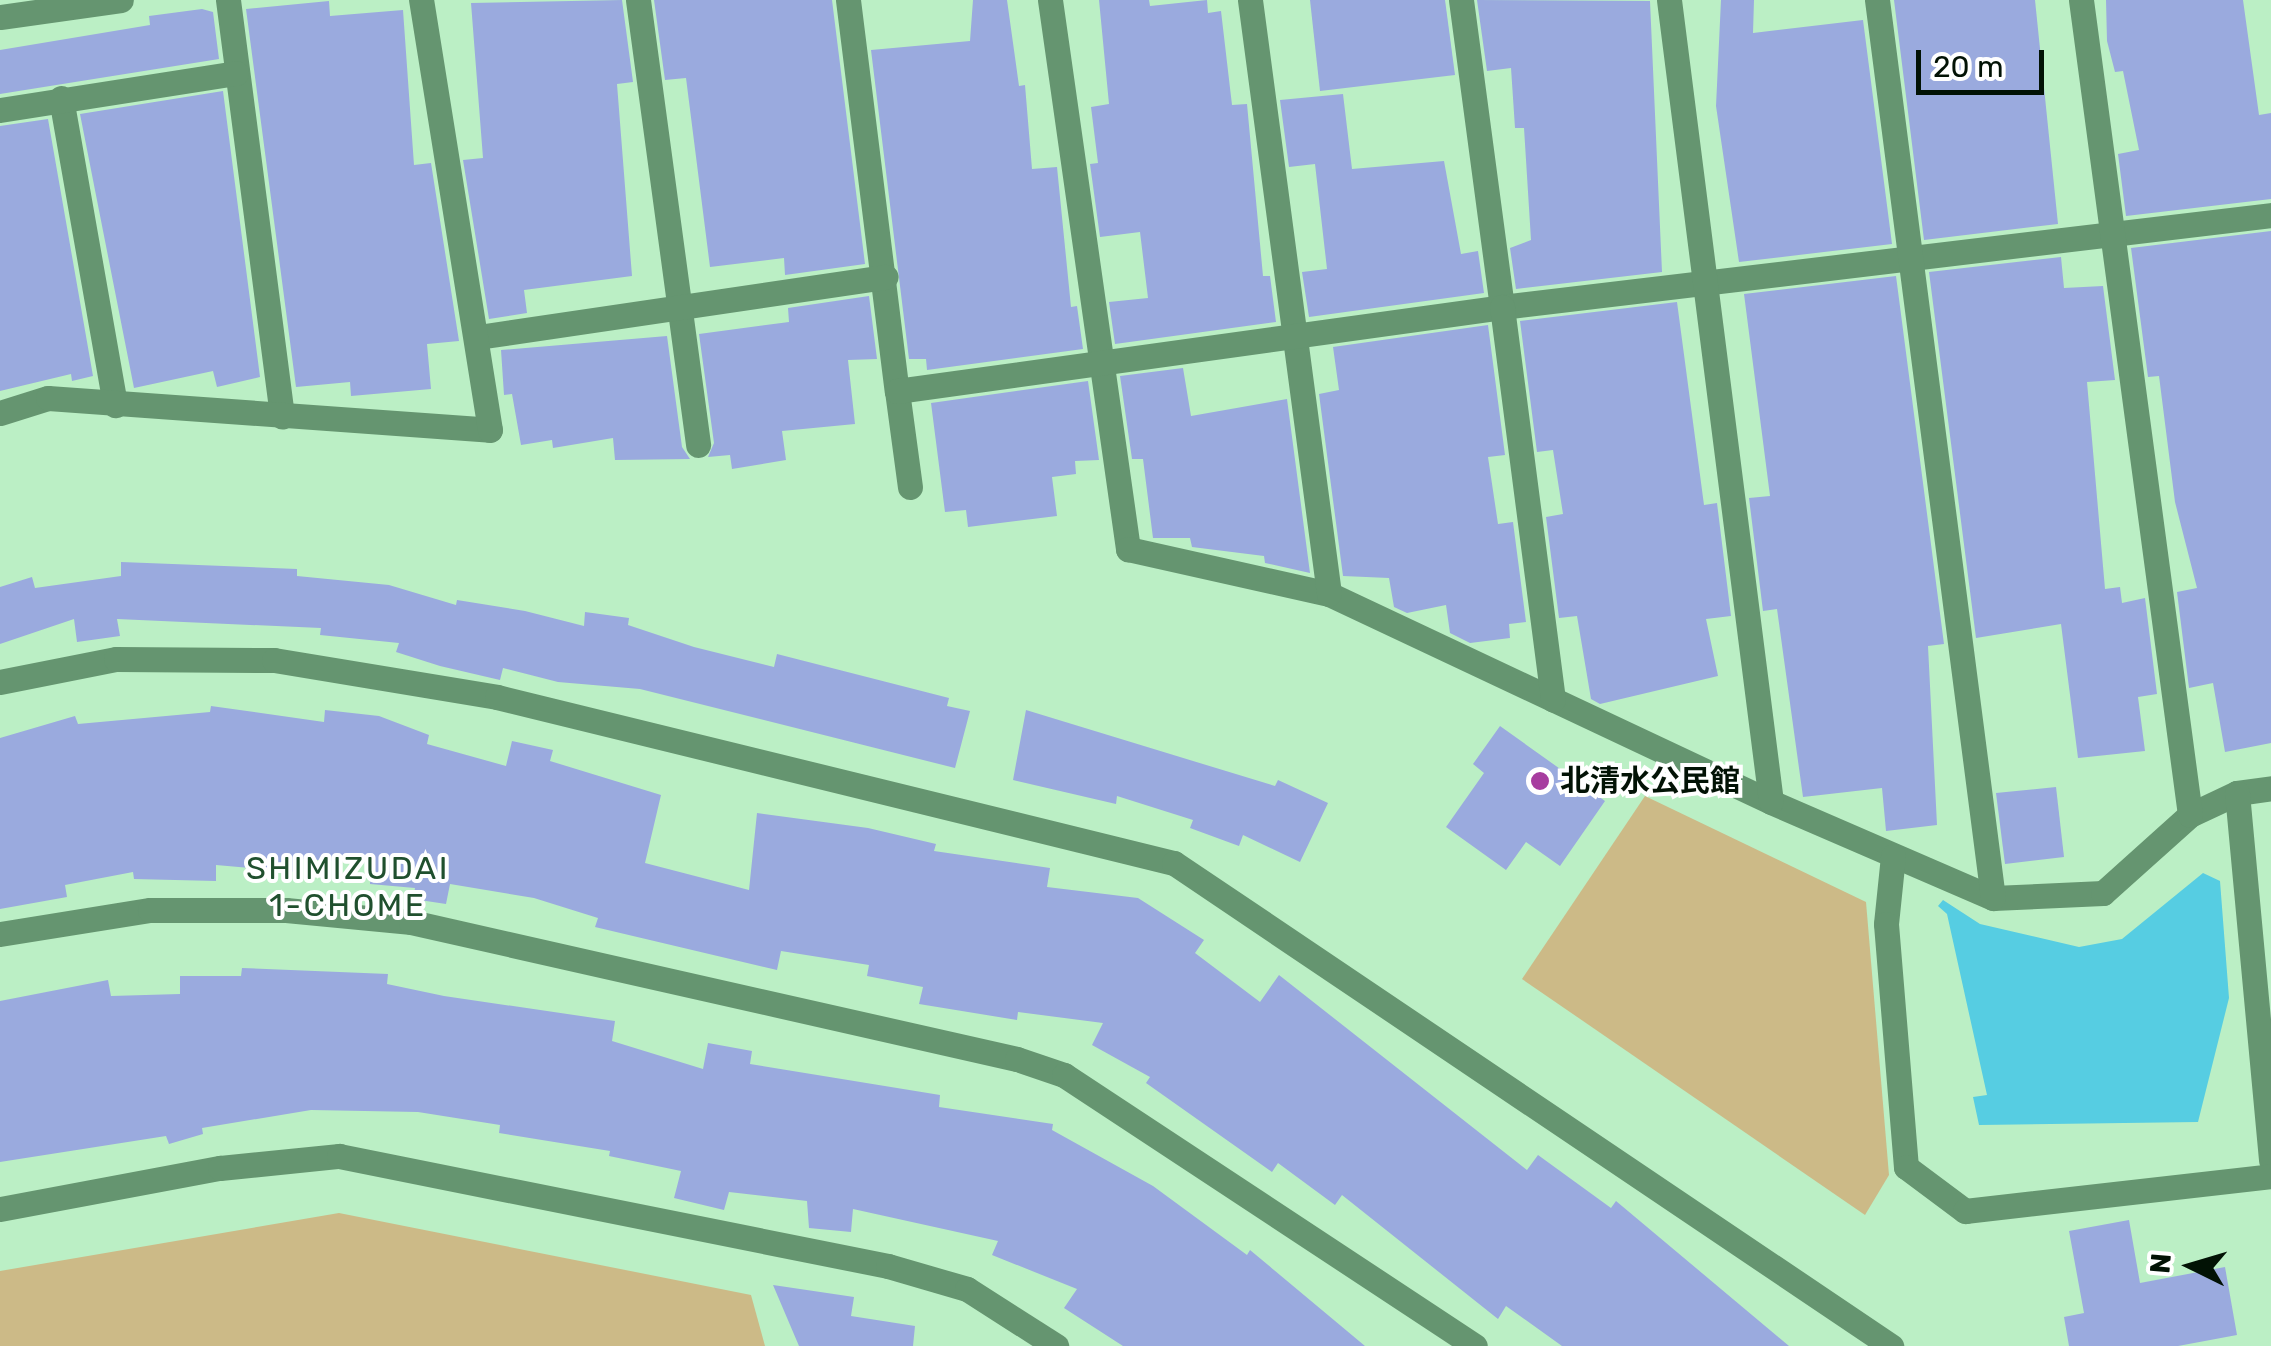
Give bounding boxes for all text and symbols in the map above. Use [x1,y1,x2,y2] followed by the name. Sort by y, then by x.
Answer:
[1921,30,2048,92] scale bar
[1933,49,2004,85] text: 20 m
[1560,763,1740,799] place label: 北清水公民館
[1529,770,1551,792] marker: 北清水公民館
[246,850,450,925] district label: SHIMIZUDAI 1-CHOME
[2141,1216,2241,1316] north arrow
[2143,1252,2178,1275] text: N

